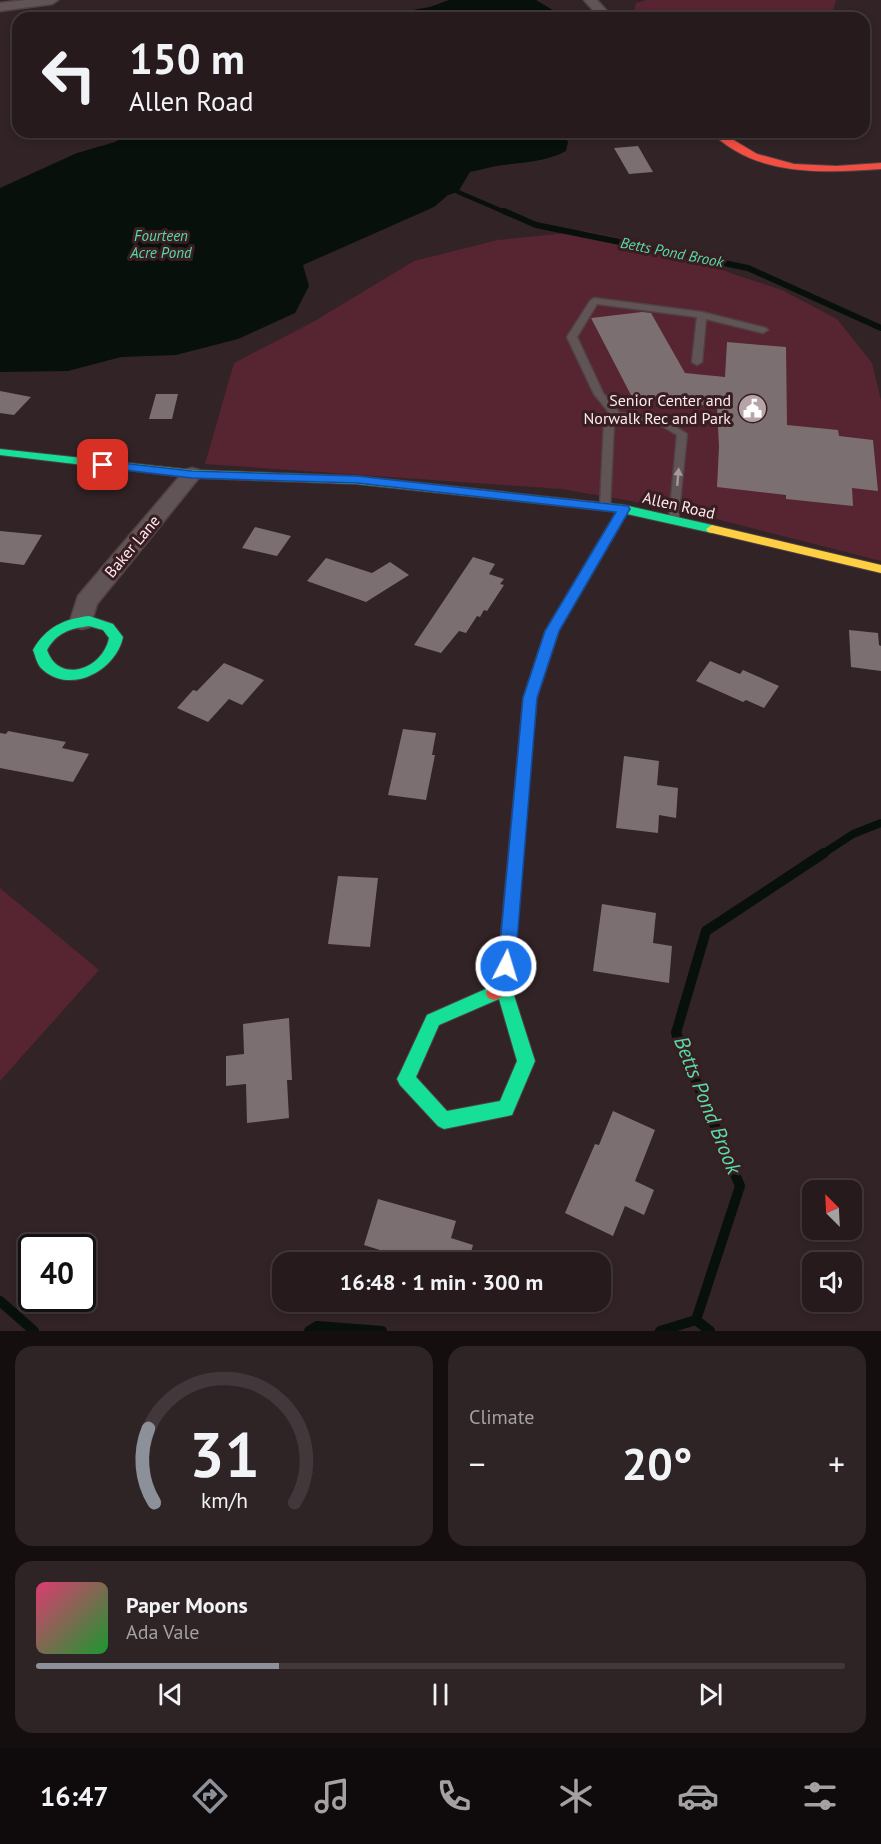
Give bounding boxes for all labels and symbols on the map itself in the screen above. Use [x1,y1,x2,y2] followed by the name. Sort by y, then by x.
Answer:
[129,226,192,262] water label: Fourteen Acre Pond
[619,233,726,272] water label: Betts Pond Brook
[584,390,731,428] place label: Senior Center and Norwalk Rec and Park
[736,393,768,425] public building icon: Senior Center and Norwalk Rec and Park
[77,439,128,490] pin
[673,468,683,487] one-way arrow
[641,487,717,523] street label: Allen Road
[100,511,164,581] street label: Baker Lane
[474,934,538,998] position arrow
[668,1032,749,1179] water label: Betts Pond Brook
[802,1180,862,1240] north arrow
[18,1234,96,1312] speed limit sign: 40

